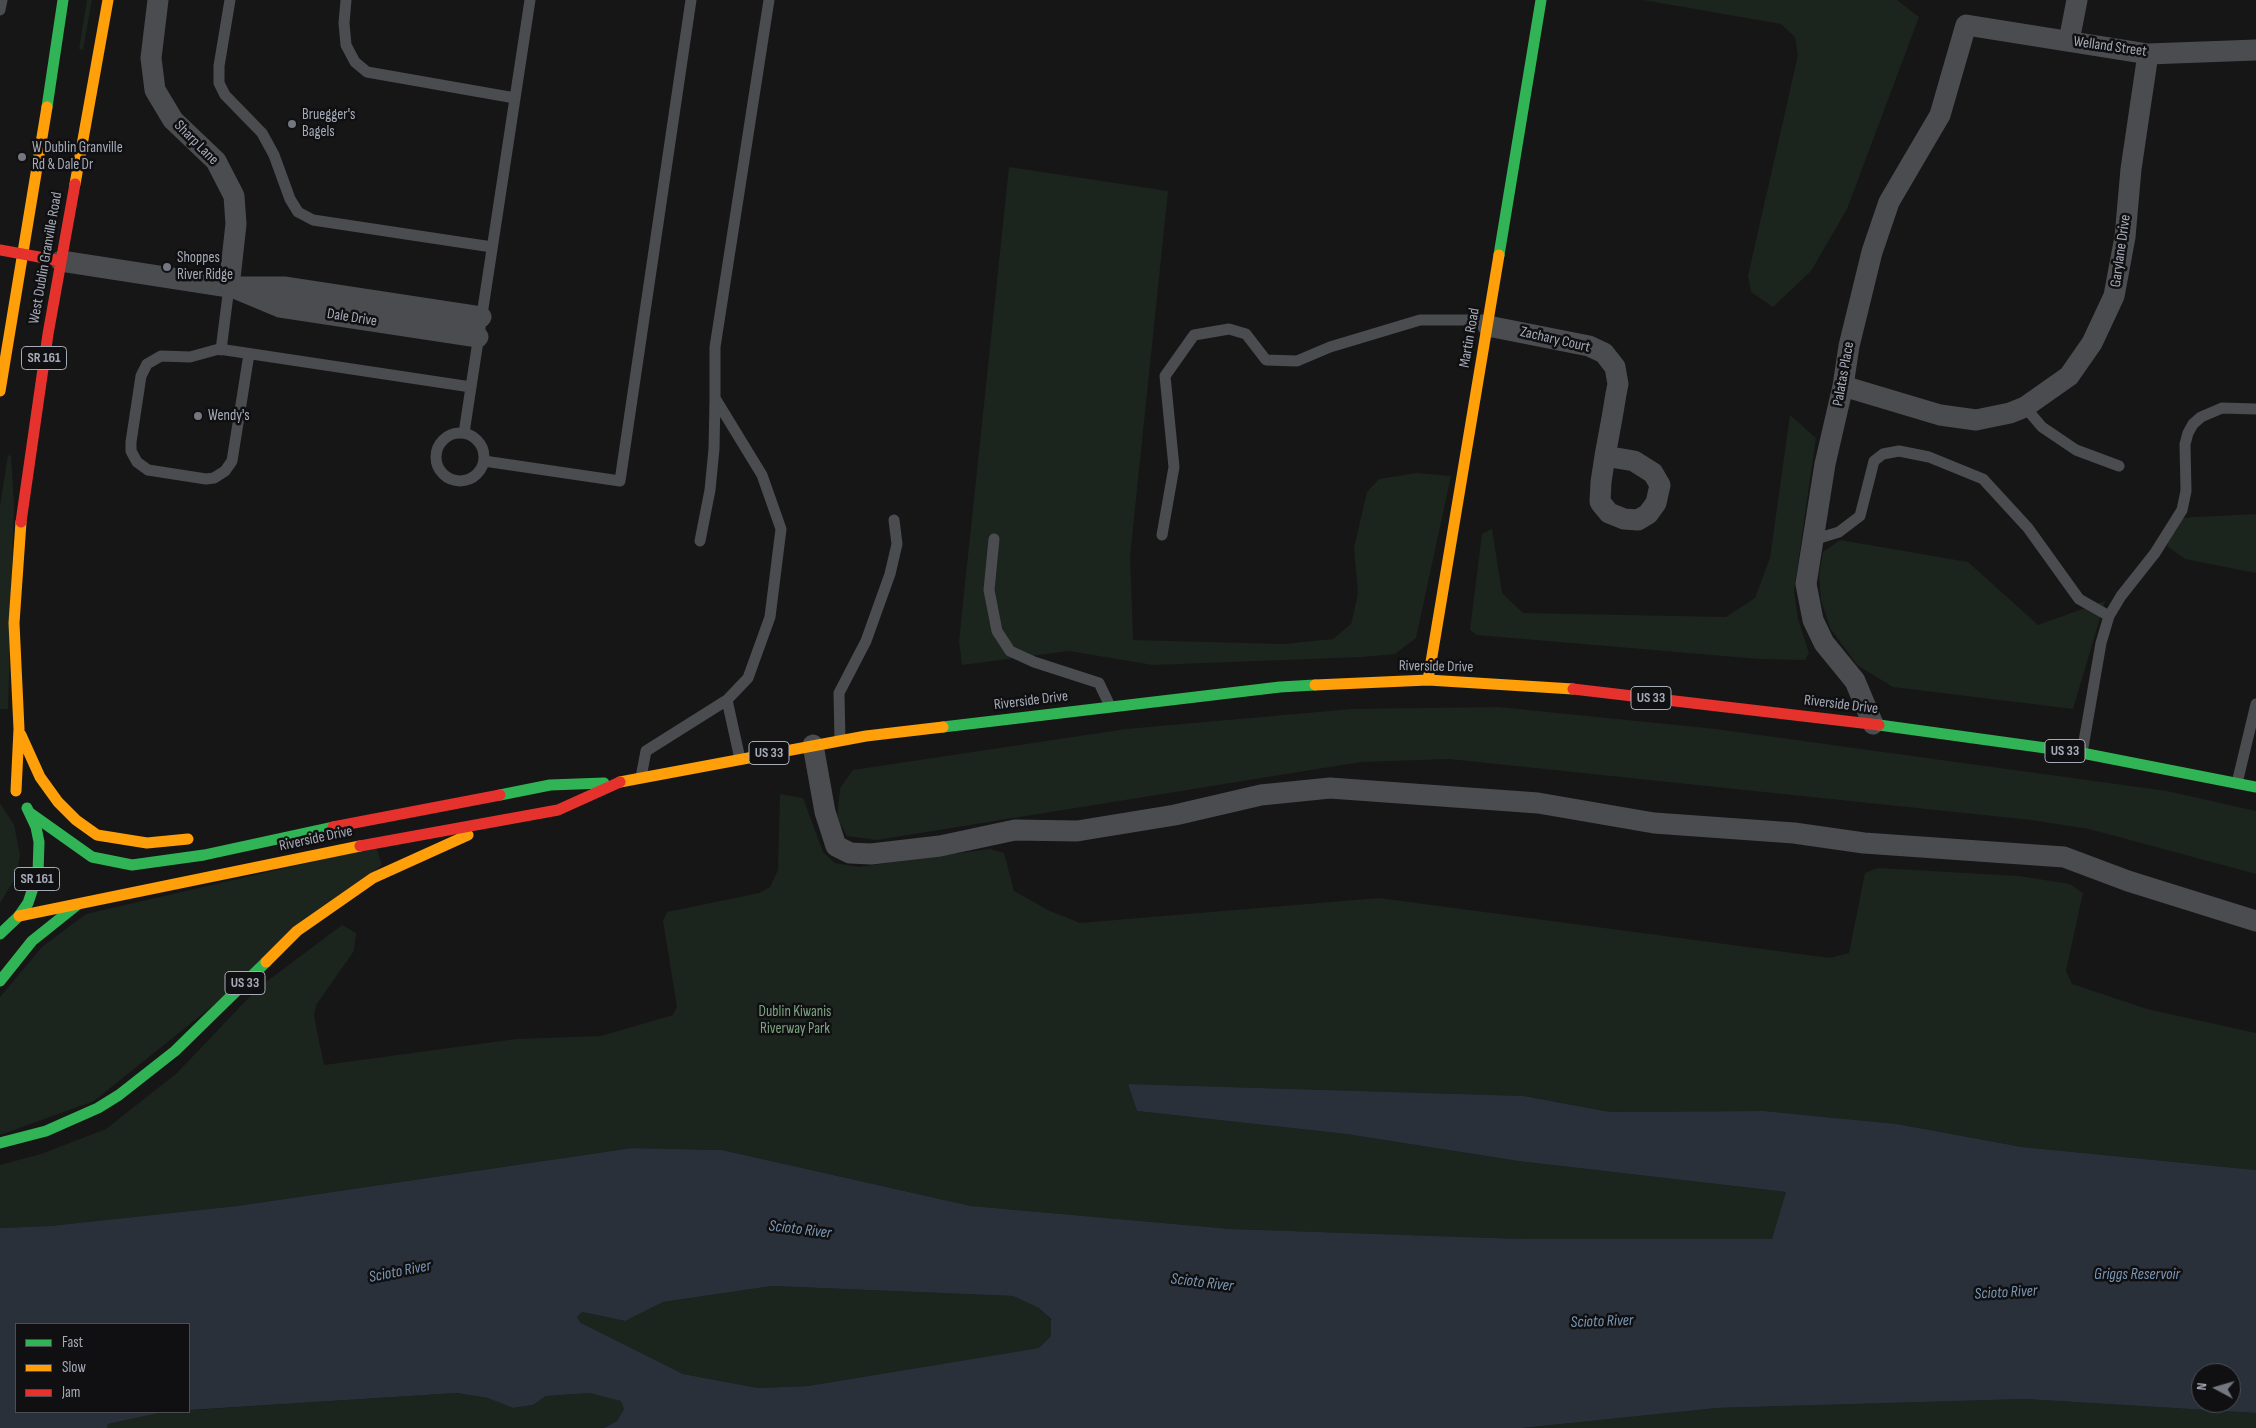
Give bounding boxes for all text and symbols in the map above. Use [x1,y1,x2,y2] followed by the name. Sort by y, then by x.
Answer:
[2072,33,2148,61] street label: Welland Street
[302,106,355,141] place label: Bruegger's Bagels
[170,117,222,169] street label: Sharp Lane
[286,118,298,130] marker: Bruegger's Bagels
[32,139,123,174] place label: W Dublin Granville Rd & Dale Dr
[16,151,28,163] marker: W Dublin Granville Rd & Dale Dr
[26,191,66,325] street label: West Dublin Granville Road
[2107,214,2135,288] street label: Garylane Drive
[177,249,233,284] place label: Shoppes River Ridge
[161,261,173,273] marker: Shoppes River Ridge
[326,305,378,331] street label: Dale Drive
[1456,307,1484,369] street label: Martin Road
[1518,323,1592,357] street label: Zachary Court
[1829,340,1859,408] street label: Palatas Place
[22,346,66,369] road number: SR 161
[208,407,250,425] place label: Wendy's
[192,410,204,422] marker: Wendy's
[1399,657,1473,677] street label: Riverside Drive
[1631,686,1671,710] road number: US 33
[993,688,1069,714] street label: Riverside Drive
[1803,692,1879,718] street label: Riverside Drive
[2045,739,2085,762] road number: US 33
[749,741,789,764] road number: US 33
[278,822,354,856] street label: Riverside Drive
[15,868,60,891] road number: SR 161
[225,971,265,994] road number: US 33
[759,1003,831,1038] park label: Dublin Kiwanis Riverway Park
[768,1217,832,1243] water label: Scioto River
[367,1257,433,1287] water label: Scioto River
[2094,1265,2180,1285] water label: Griggs Reservoir
[1170,1270,1234,1296] water label: Scioto River
[1974,1282,2038,1304] water label: Scioto River
[1570,1311,1634,1333] water label: Scioto River
[15,1323,190,1413] legend
[62,1333,83,1352] text: Fast
[62,1358,86,1377] text: Slow
[2191,1363,2241,1413] north arrow
[2193,1382,2210,1391] text: N
[62,1383,80,1402] text: Jam

